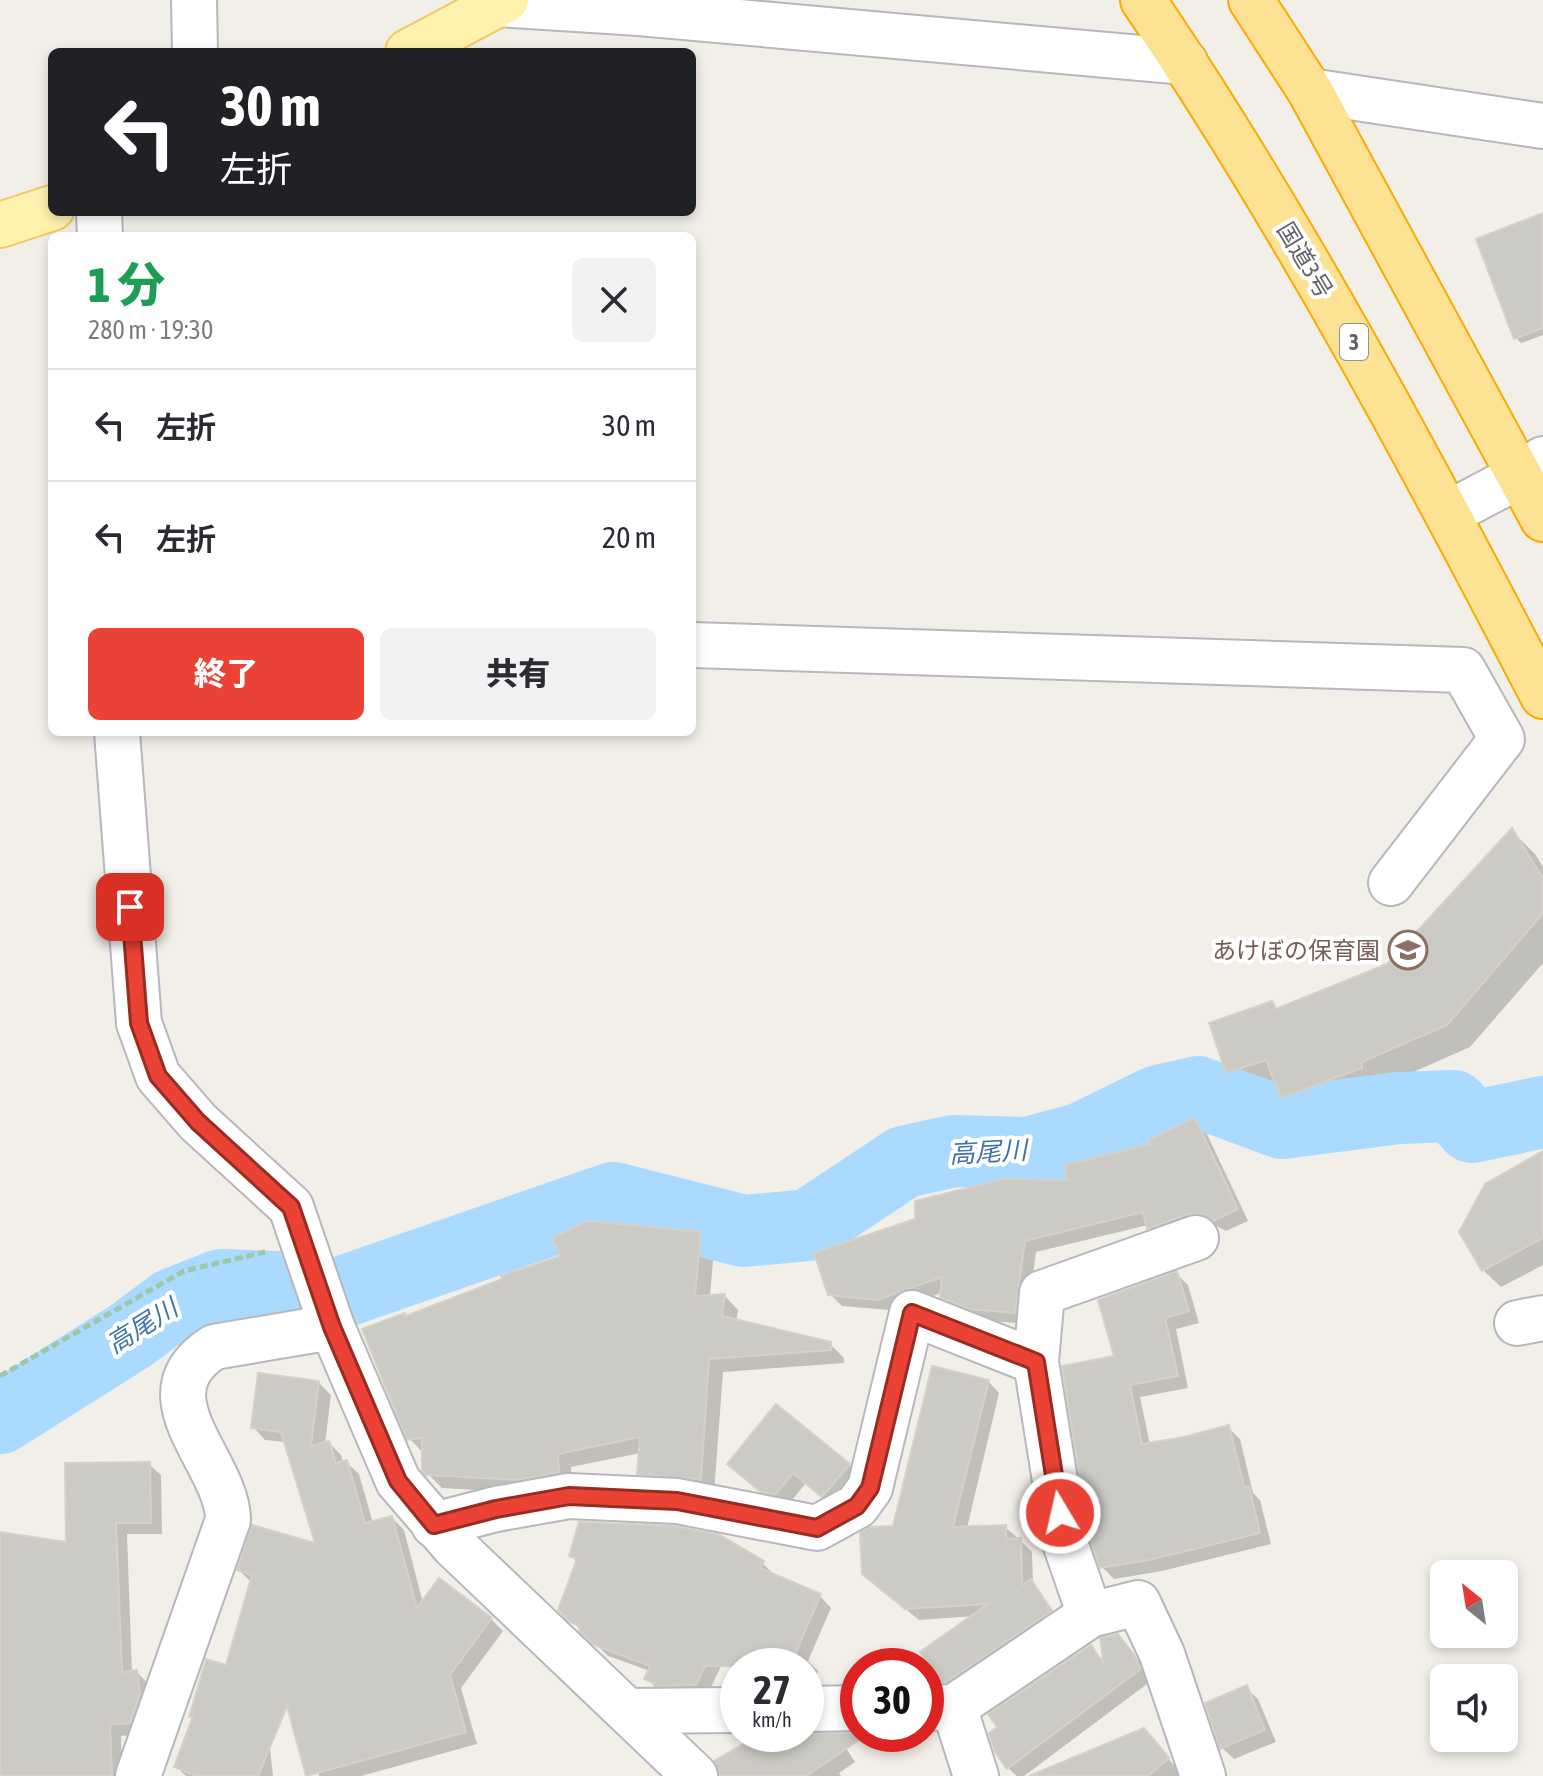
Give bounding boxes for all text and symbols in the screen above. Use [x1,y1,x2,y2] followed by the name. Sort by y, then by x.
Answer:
[220,74,321,138] text: 30 m
[88,80,192,184] icon: left
[220,148,292,190] text: 左折
[1272,217,1338,303] street label: 国道3号
[88,257,165,312] text: 1 分
[572,258,656,342] button: close
[88,315,213,345] text: 280 m · 19:30
[1340,324,1368,360] road number: 3
[88,403,132,447] icon: left
[602,408,656,442] text: 30 m
[156,410,216,444] text: 左折
[88,515,132,559] icon: left
[602,520,656,554] text: 20 m
[156,522,216,556] text: 左折
[88,628,364,720] button: 終了
[380,628,656,720] button: 共有
[96,873,164,941] pin
[108,885,152,929] icon: arrive
[1387,929,1429,971] school or university icon: あけぼの保育園
[1212,937,1380,964] place label: あけぼの保育園
[948,1135,1031,1169] water label: 高尾川
[101,1291,186,1359] water label: 高尾川
[1018,1471,1102,1555] position arrow
[1430,1560,1518,1648] north arrow
[1430,1560,1518,1752] map controls
[840,1648,944,1752] speed limit sign: 30
[1430,1664,1518,1752] button: sound
[753,1667,791,1712] text: 27
[752,1708,792,1731] text: km/h

